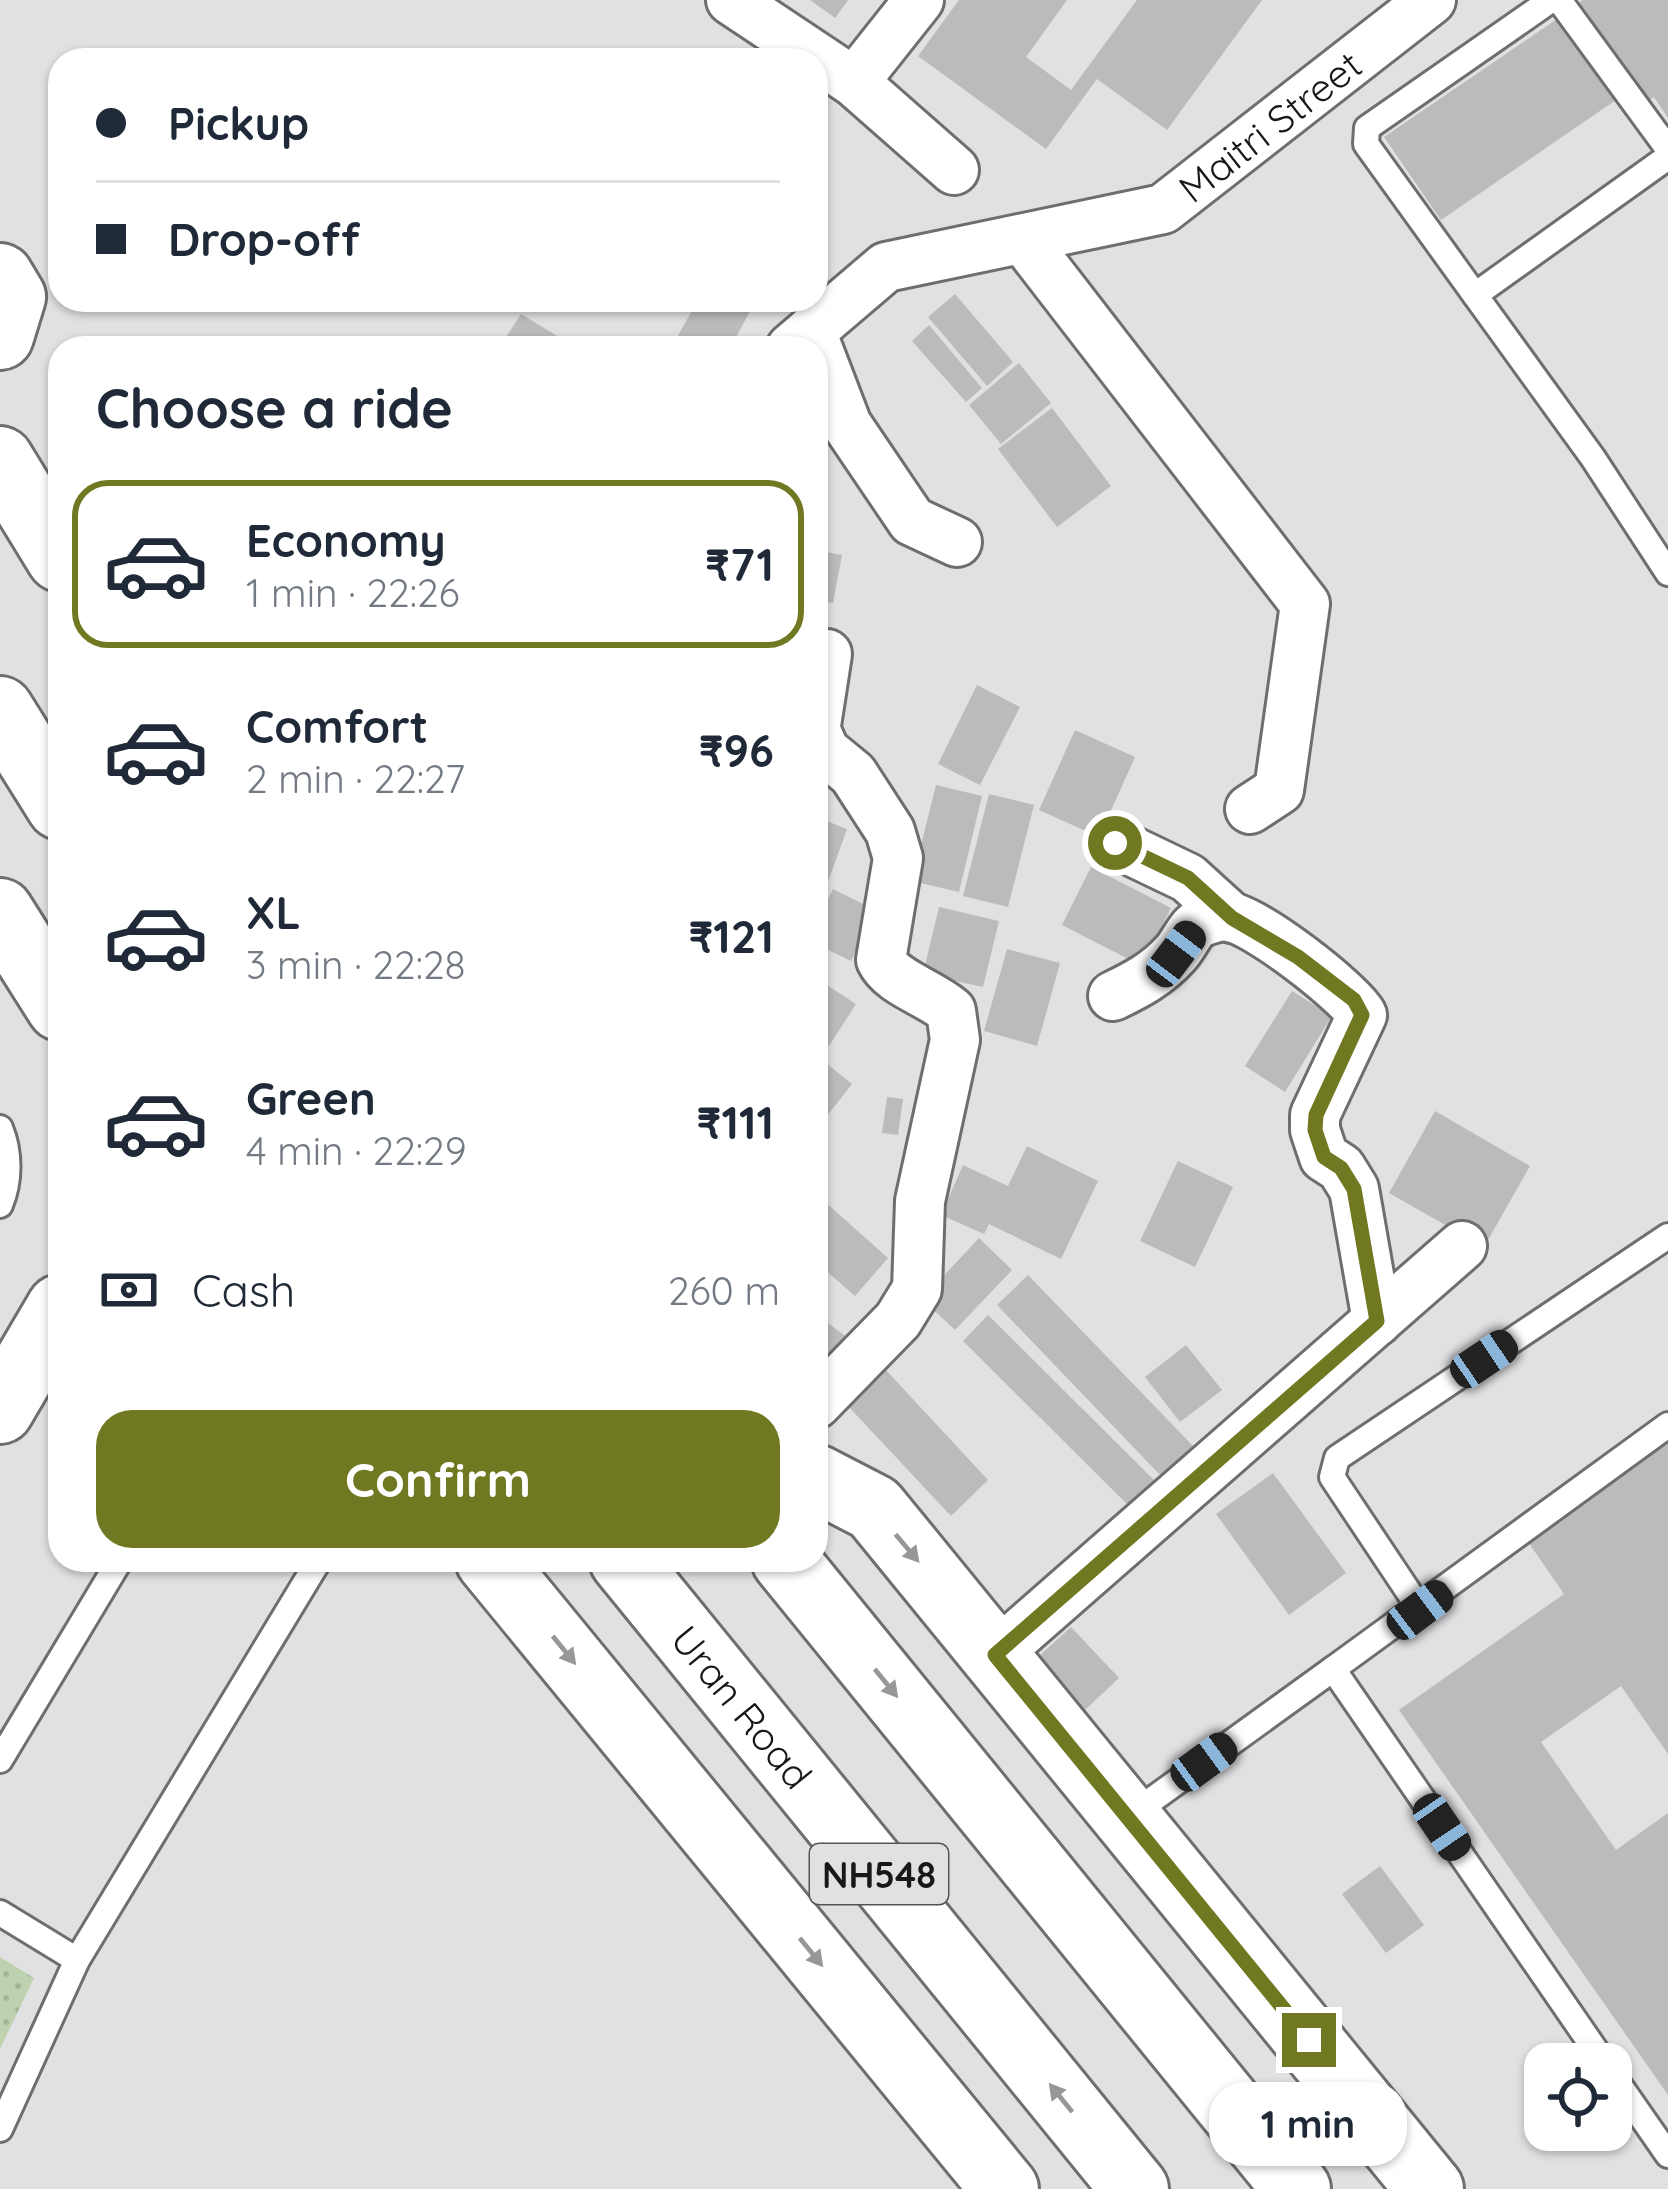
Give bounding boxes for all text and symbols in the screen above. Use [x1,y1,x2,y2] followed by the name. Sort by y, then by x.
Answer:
[1168,39,1371,212] street label: Maitri Street
[168,95,309,151] text: Pickup
[168,211,360,267] text: Drop-off
[96,374,453,442] text: Choose a ride
[102,510,210,618] icon: car
[246,512,446,568] text: Economy
[705,536,774,592] text: ₹71
[246,568,460,617] text: 1 min · 22:26
[102,696,210,804] icon: car
[246,698,428,754] text: Comfort
[699,722,774,778] text: ₹96
[246,754,465,803] text: 2 min · 22:27
[1088,816,1142,870] route start
[102,882,210,990] icon: car
[246,884,301,940] text: XL
[688,908,774,964] text: ₹121
[1140,914,1212,994] car
[246,940,466,989] text: 3 min · 22:28
[102,1068,210,1176] icon: car
[246,1070,376,1126] text: Green
[697,1094,774,1150] text: ₹111
[246,1126,466,1175] text: 4 min · 22:29
[96,1257,162,1323] icon: cash
[192,1262,295,1318] text: Cash
[668,1266,780,1315] text: 260 m
[1444,1324,1524,1394] car
[96,1410,780,1548] button: Confirm
[894,1532,919,1563] one-way arrow
[1380,1574,1460,1646] car
[661,1615,823,1798] street label: Uran Road
[550,1635,576,1666] one-way arrow
[873,1668,898,1699] one-way arrow
[1164,1726,1244,1798] car
[1407,1787,1477,1867] car
[810,1844,948,1904] road number: NH548
[797,1937,823,1967] one-way arrow
[1282,2013,1336,2067] route end
[1524,2043,1632,2151] map controls
[1524,2043,1632,2151] button: locate
[1210,2082,1408,2166] callout: 1 min
[1049,2083,1075,2114] one-way arrow
[1261,2099,1355,2148] text: 1 min

